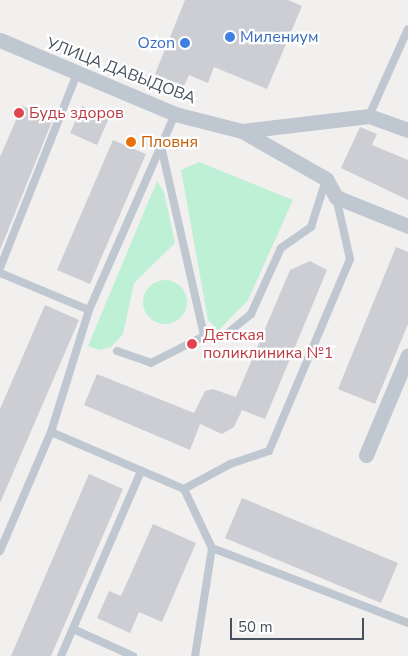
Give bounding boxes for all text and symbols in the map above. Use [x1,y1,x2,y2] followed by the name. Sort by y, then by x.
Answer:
[240,27,319,47] place label: Милениум
[224,31,236,43] marker: Милениум
[137,33,175,53] place label: Ozon
[44,34,198,108] street label: УЛИЦА ДАВЫДОВА
[179,37,191,49] marker: Ozon
[29,103,124,123] place label: Будь здоров
[13,107,25,119] marker: Будь здоров
[141,132,198,152] place label: Пловня
[125,136,137,148] marker: Пловня
[203,325,333,363] place label: Детская поликлиника №1
[185,337,199,351] marker: Детская поликлиника №1
[233,608,367,640] scale bar
[238,617,273,637] text: 50 m

